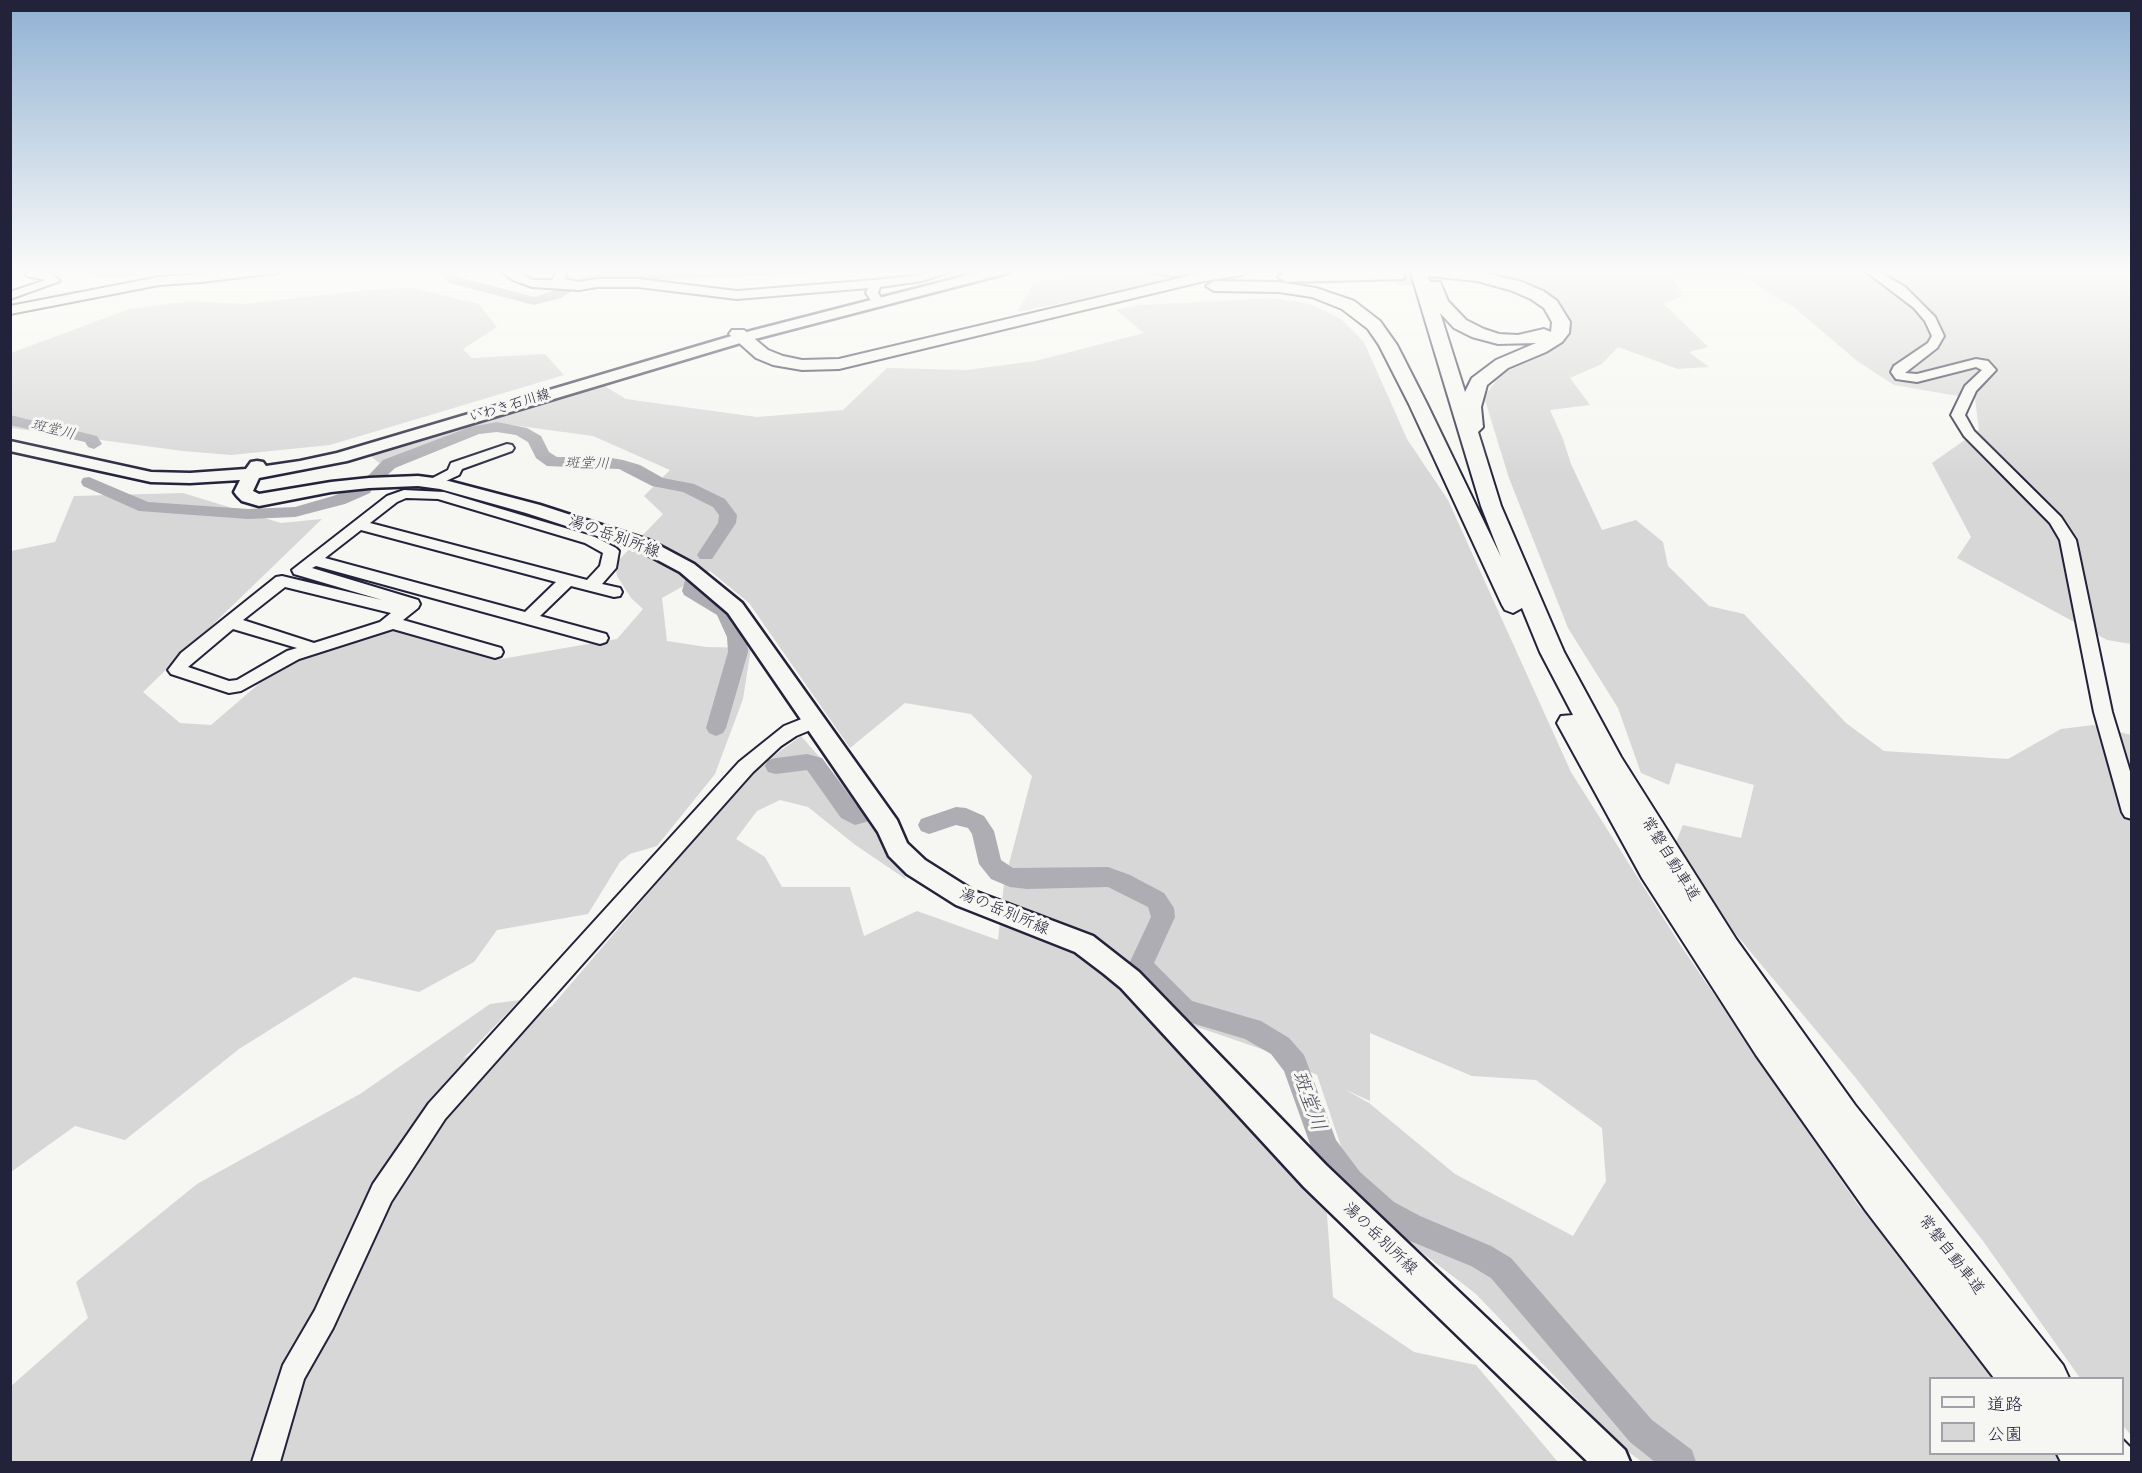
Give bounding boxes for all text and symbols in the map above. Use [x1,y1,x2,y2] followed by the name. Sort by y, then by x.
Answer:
[467,386,553,426] street label: いわき石川線
[29,416,77,444] water label: 斑堂川
[564,454,610,474] water label: 斑堂川
[566,512,662,562] street label: 湯の岳別所線
[1636,813,1704,905] street label: 常磐自動車道
[956,884,1052,940] street label: 湯の岳別所線
[1285,1067,1331,1135] water label: 斑堂川
[1339,1199,1421,1279] street label: 湯の岳別所線
[1914,1211,1988,1299] street label: 常磐自動車道
[1929,1377,2124,1455] legend
[1987,1394,2023,1415] text: 道路
[1987,1424,2023,1445] text: 公園

